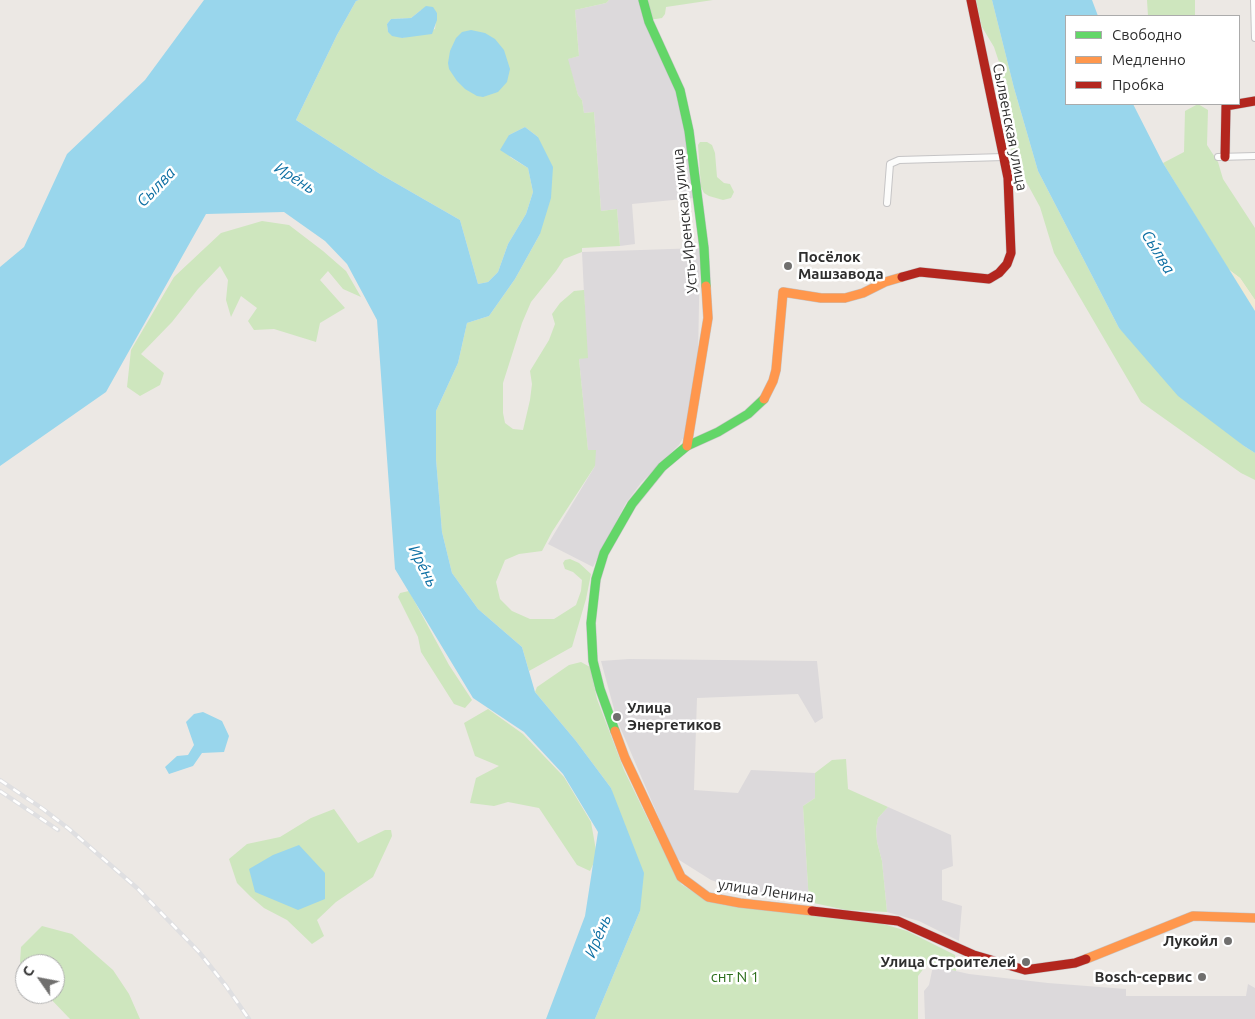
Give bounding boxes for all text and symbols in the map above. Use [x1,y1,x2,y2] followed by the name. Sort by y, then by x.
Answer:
[1065,15,1240,105] legend
[1112,26,1182,43] text: Свободно
[1112,51,1186,68] text: Медленно
[989,62,1031,192] street label: Сылвенская улица
[1112,76,1164,93] text: Пробка
[668,148,702,294] street label: Усть-Иренская улица
[271,158,319,198] water label: Ире́нь
[133,163,179,211] water label: Сылва
[1137,227,1179,277] water label: Сы́лва
[798,248,884,283] place label: Посёлок Машзавода
[782,260,794,272] marker: Посёлок Машзавода
[404,542,442,590] water label: Ире́нь
[627,699,721,734] place label: Улица Энергетиков
[611,711,623,723] marker: Улица Энергетиков
[717,875,815,907] street label: улица Ленина
[580,912,616,960] water label: Ире́нь
[1163,932,1218,950] place label: Лукойл
[1222,935,1234,947] marker: Лукойл
[880,953,1016,971] place label: Улица Строителей
[15,954,65,1004] north arrow
[1020,956,1032,968] marker: Улица Строителей
[19,963,37,979] text: С
[711,968,759,986] park label: снт N 1
[1095,968,1192,986] place label: Bosch-сервис
[1196,971,1208,983] marker: Bosch-сервис

